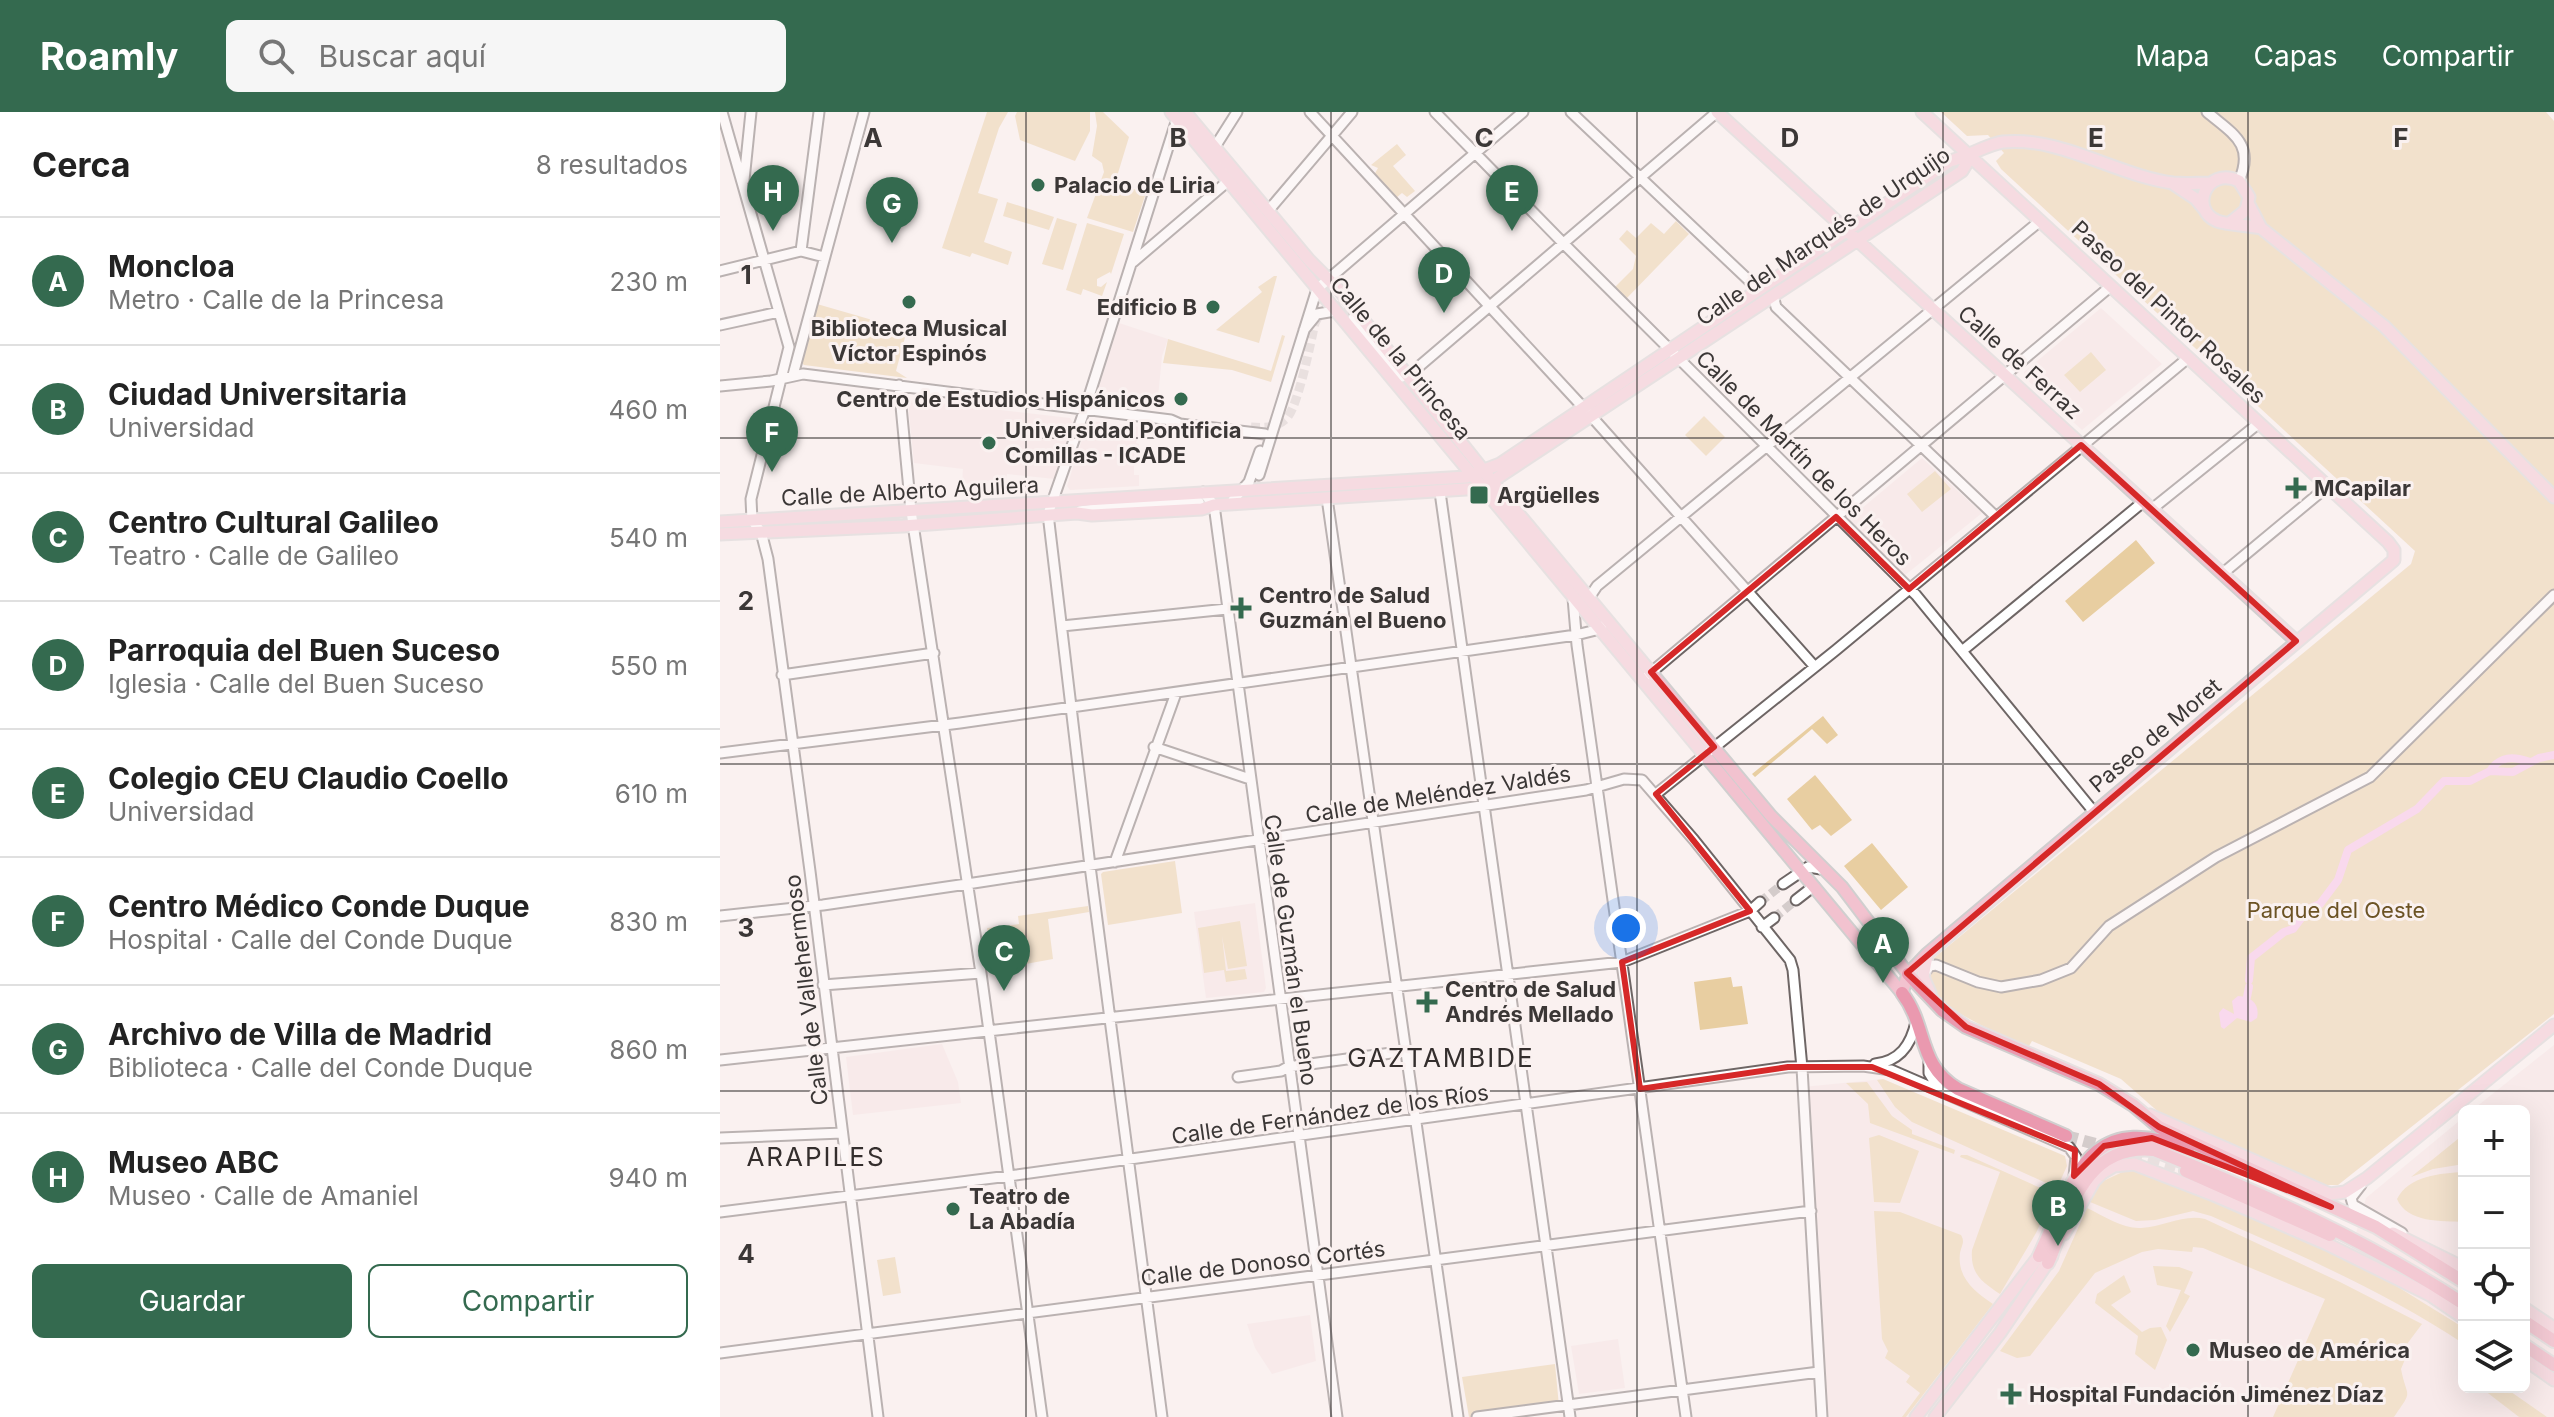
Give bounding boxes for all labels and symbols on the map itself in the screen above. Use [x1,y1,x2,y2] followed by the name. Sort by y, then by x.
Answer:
[863,122,883,153] text: A
[1169,122,1187,153] text: B
[1474,122,1494,153] text: C
[1781,122,1799,153] text: D
[2088,122,2104,153] text: E
[2393,122,2409,153] text: F
[1691,141,1955,331] street label: Calle del Marqués de Urquijo
[747,165,799,231] pin: H
[1486,165,1538,231] pin: E
[1054,172,1216,198] place label: Palacio de Liria
[1029,176,1047,194] marker: Palacio de Liria
[866,177,918,243] pin: G
[2067,215,2271,409] street label: Paseo del Pintor Rosales
[1418,247,1470,313] pin: D
[740,259,752,290] text: 1
[1325,271,1477,445] street label: Calle de la Princesa
[900,293,918,311] marker: Biblioteca Musical Víctor Espinós
[1097,294,1197,320] place label: Edificio B
[1204,298,1222,316] marker: Edificio B
[1953,300,2087,424] street label: Calle de Ferraz
[811,315,1007,366] place label: Biblioteca Musical Víctor Espinós
[1691,345,1917,571] street label: Calle de Martín de los Heros
[836,386,1165,412] place label: Centro de Estudios Hispánicos
[1172,390,1190,408] marker: Centro de Estudios Hispánicos
[746,406,798,472] pin: F
[1005,417,1241,468] place label: Universidad Pontificia Comillas - ICADE
[980,434,998,452] marker: Universidad Pontificia Comillas - ICADE
[780,471,1040,511] street label: Calle de Alberto Aguilera
[2314,475,2411,501] place label: MCapilar
[2285,477,2307,499] marker: MCapilar
[1497,482,1600,508] place label: Argüelles
[1468,484,1490,506] marker: Argüelles
[1259,582,1446,633] place label: Centro de Salud Guzmán el Bueno
[738,585,754,616] text: 2
[1230,597,1252,619] marker: Centro de Salud Guzmán el Bueno
[2084,672,2226,798] street label: Paseo de Moret
[1303,760,1573,828] street label: Calle de Meléndez Valdés
[1259,813,1323,1087] street label: Calle de Guzmán el Bueno
[779,873,833,1107] street label: Calle de Vallehermoso
[2247,897,2425,923] park label: Parque del Oeste
[1606,908,1646,948] your location
[738,912,754,943] text: 3
[1857,917,1909,983] pin: A
[978,925,1030,991] pin: C
[1445,976,1616,1027] place label: Centro de Salud Andrés Mellado
[1416,991,1438,1013] marker: Centro de Salud Andrés Mellado
[1347,1042,1535,1073] district label: GAZTAMBIDE
[1170,1079,1490,1149] street label: Calle de Fernández de los Ríos
[746,1141,886,1172] district label: ARAPILES
[2032,1180,2084,1246] pin: B
[969,1183,1075,1234] place label: Teatro de La Abadía
[944,1200,962,1218] marker: Teatro de La Abadía
[1139,1235,1387,1291] street label: Calle de Donoso Cortés
[737,1238,755,1269] text: 4
[2209,1337,2410,1363] place label: Museo de América
[2184,1341,2202,1359] marker: Museo de América
[2029,1381,2384,1407] place label: Hospital Fundación Jiménez Díaz
[2000,1383,2022,1405] marker: Hospital Fundación Jiménez Díaz

